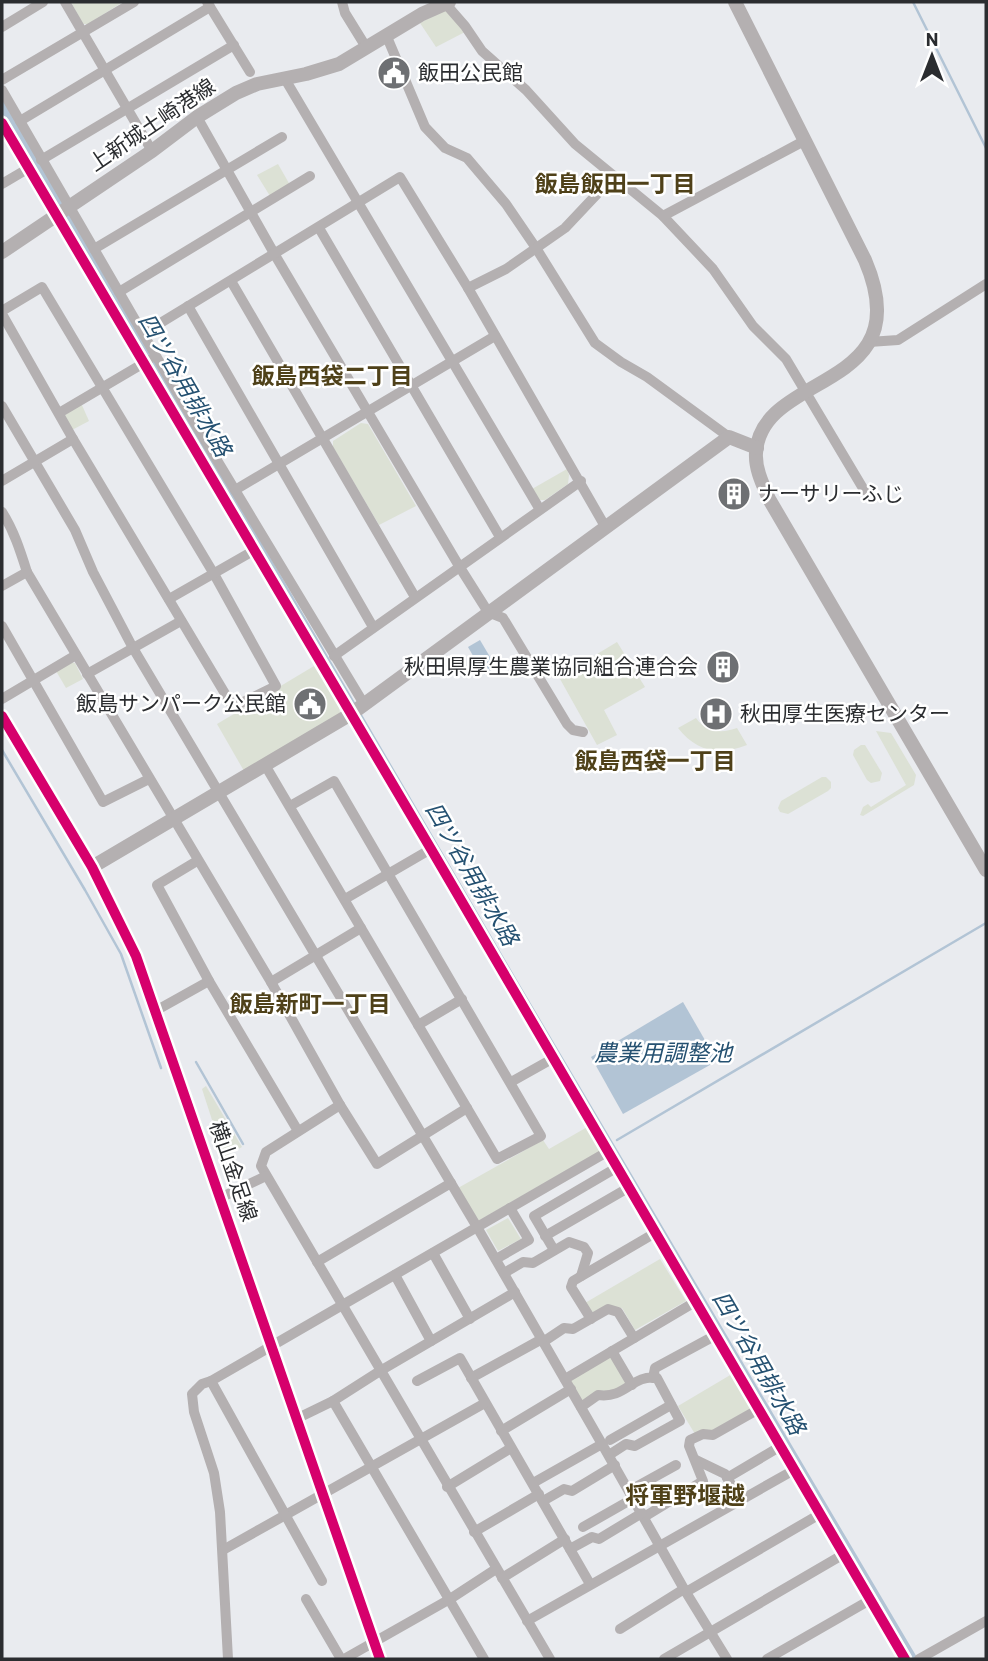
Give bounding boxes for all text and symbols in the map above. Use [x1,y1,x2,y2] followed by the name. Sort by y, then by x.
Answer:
[897,21,967,91] north arrow
[926,27,938,50] text: N
[375,54,413,92] public building icon: 飯田公民館
[418,59,523,84] place label: 飯田公民館
[83,72,219,175] street label: 上新城土崎港線
[535,169,696,197] district label: 飯島飯田一丁目
[133,308,239,463] water label: 四ツ谷用排水路
[252,361,413,389] district label: 飯島西袋二丁目
[715,475,753,513] building icon: ナーサリーふじ
[758,480,904,505] place label: ナーサリーふじ
[704,648,742,686] building icon: 秋田県厚生農業協同組合連合会
[404,653,698,678] place label: 秋田県厚生農業協同組合連合会
[291,685,329,723] public building icon: 飯島サンパーク公民館
[76,690,286,715] place label: 飯島サンパーク公民館
[697,695,735,733] hospital icon: 秋田厚生医療センター
[740,700,950,725] place label: 秋田厚生医療センター
[575,746,736,774] district label: 飯島西袋一丁目
[420,797,526,952] water label: 四ツ谷用排水路
[230,989,391,1017] district label: 飯島新町一丁目
[594,1038,734,1066] water label: 農業用調整池
[206,1117,263,1224] street label: 横山金足線
[707,1286,813,1441] water label: 四ツ谷用排水路
[625,1480,745,1509] district label: 将軍野堰越

